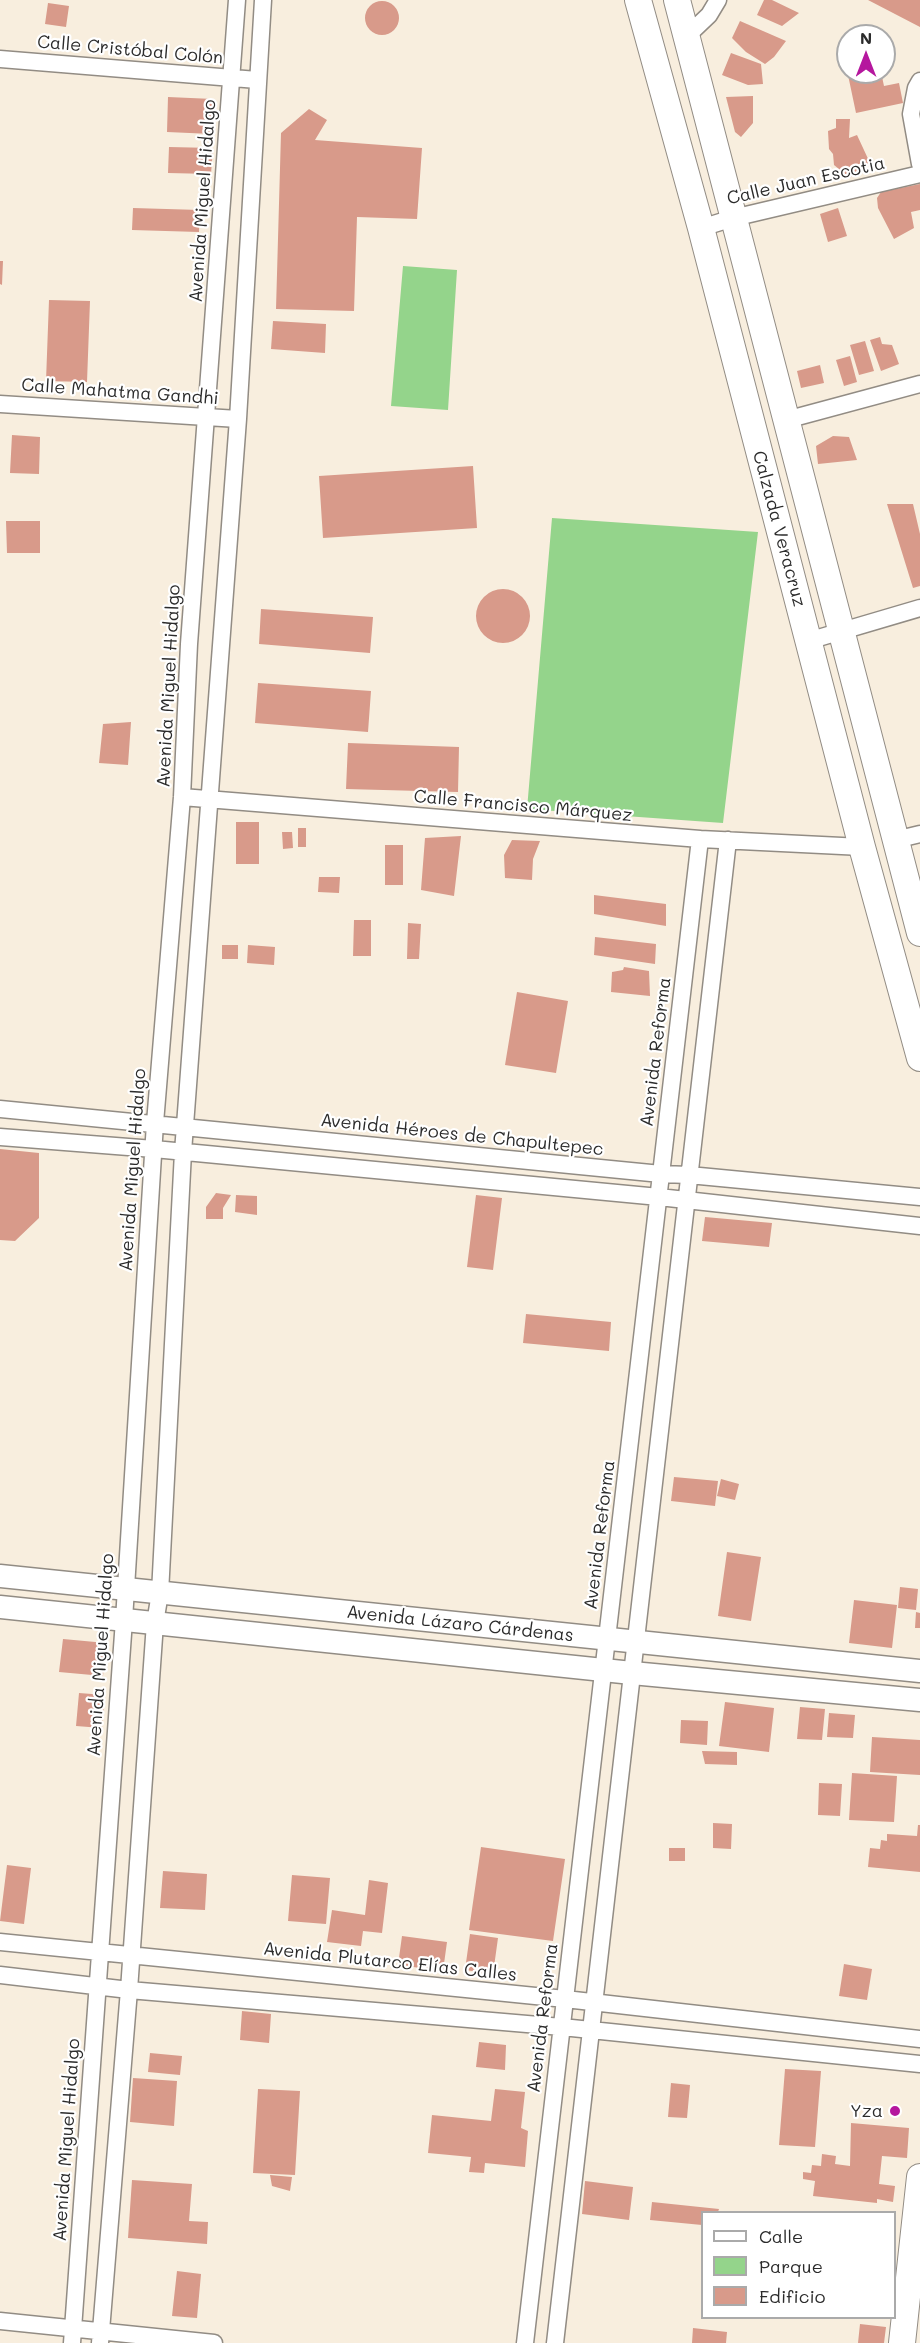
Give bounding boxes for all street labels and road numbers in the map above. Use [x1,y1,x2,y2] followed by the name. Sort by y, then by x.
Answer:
[36,31,224,69] street label: Calle Cristóbal Colón
[185,99,221,303] street label: Avenida Miguel Hidalgo
[725,152,887,210] street label: Calle Juan Escotia
[21,374,219,410] street label: Calle Mahatma Gandhi
[748,449,810,609] street label: Calzada Veracruz
[153,584,185,788] street label: Avenida Miguel Hidalgo
[413,786,633,826] street label: Calle Francisco Márquez
[636,976,676,1128] street label: Avenida Reforma
[115,1068,151,1272] street label: Avenida Miguel Hidalgo
[319,1109,605,1161] street label: Avenida Héroes de Chapultepec
[580,1459,620,1611] street label: Avenida Reforma
[83,1553,119,1757] street label: Avenida Miguel Hidalgo
[345,1601,575,1647] street label: Avenida Lázaro Cárdenas
[262,1938,518,1986] street label: Avenida Plutarco Elías Calles
[523,1942,563,2094] street label: Avenida Reforma
[49,2038,85,2242] street label: Avenida Miguel Hidalgo

